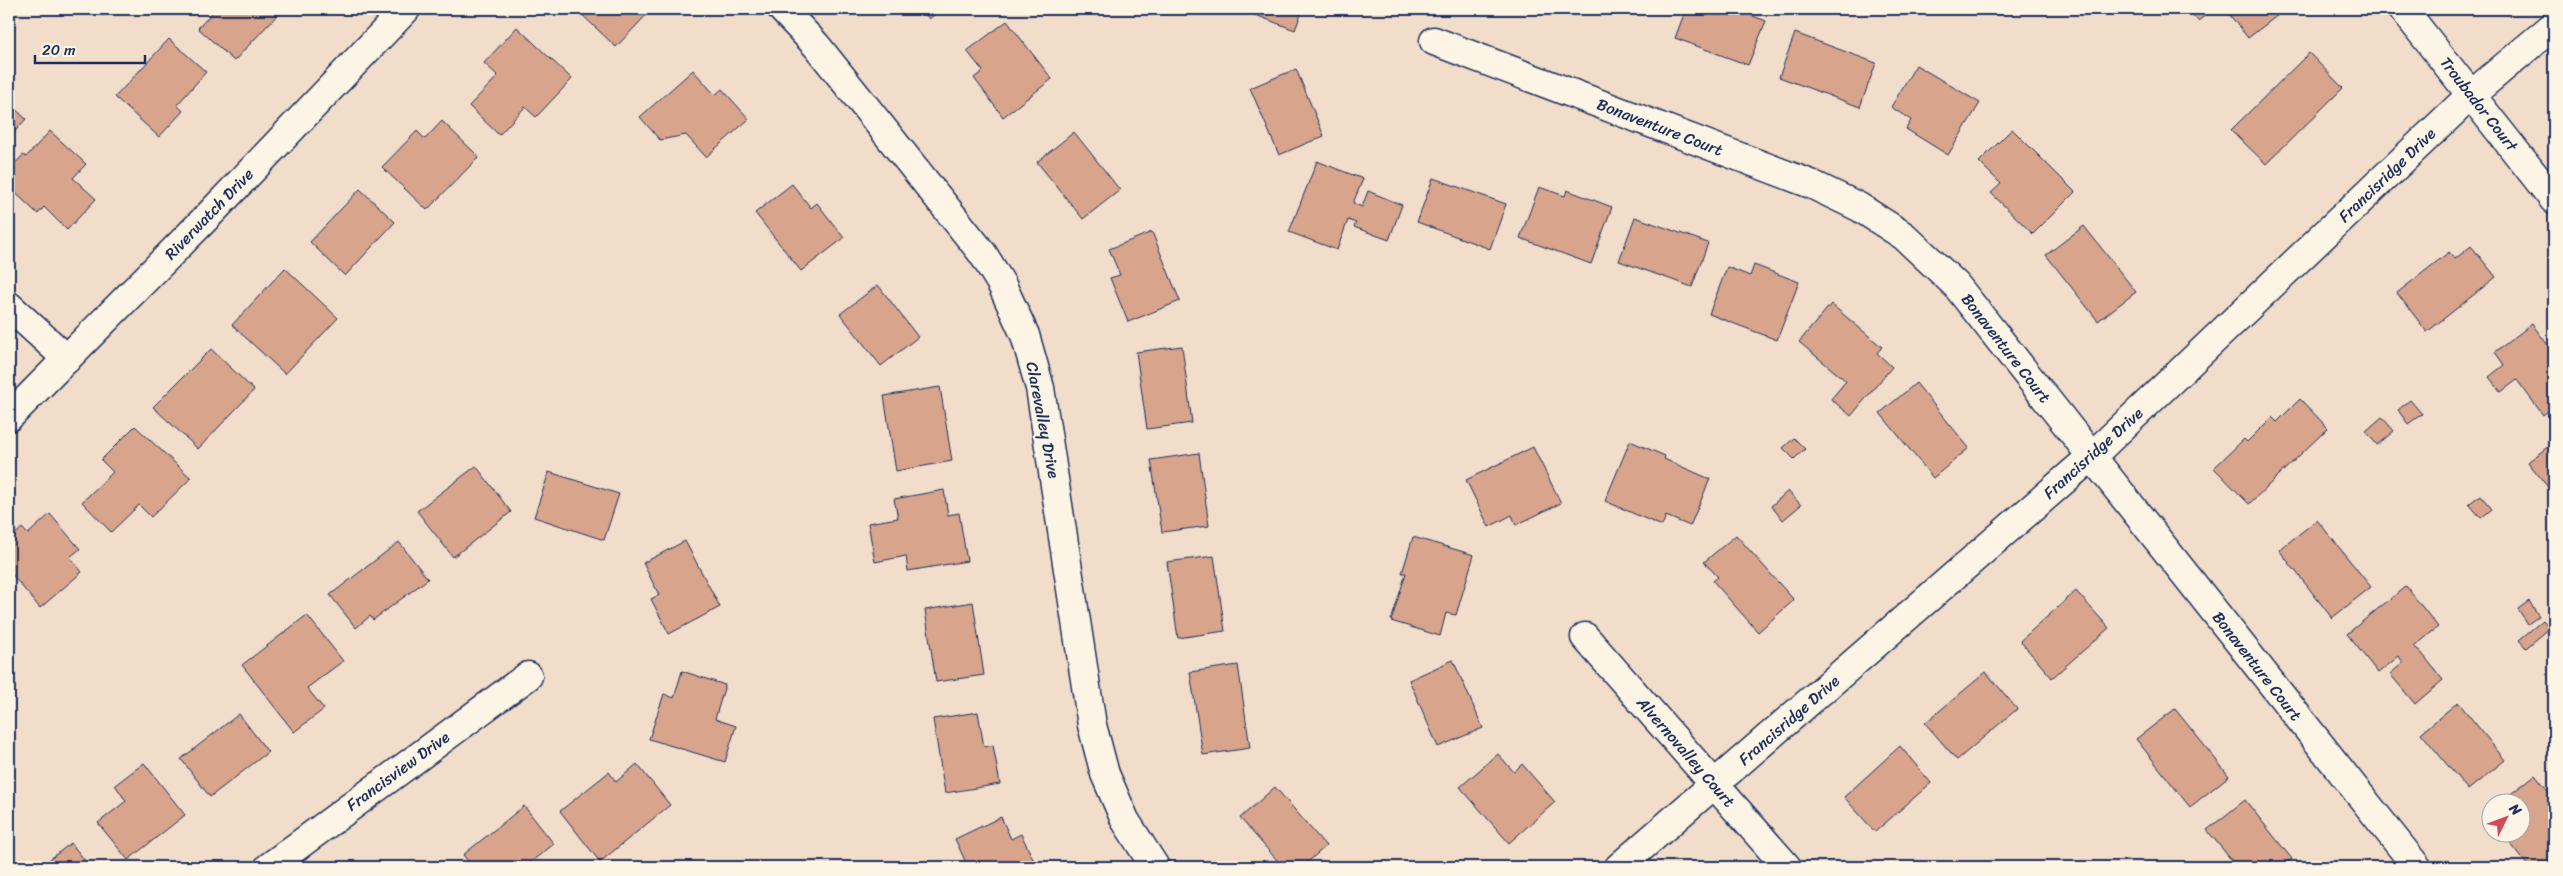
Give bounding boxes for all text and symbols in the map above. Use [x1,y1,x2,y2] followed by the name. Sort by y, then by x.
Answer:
[35,32,145,64] scale bar
[42,37,76,63] text: 20 m
[2432,50,2526,158] street label: Troubador Court
[1593,90,1727,164] street label: Bonaventure Court
[2331,120,2443,230] street label: Francisridge Drive
[157,161,261,267] street label: Riverwatch Drive
[1954,287,2058,409] street label: Bonaventure Court
[1017,359,1069,481] street label: Clarevalley Drive
[2036,399,2150,506] street label: Francisridge Drive
[2205,605,2309,727] street label: Bonaventure Court
[1731,667,1847,773] street label: Francisridge Drive
[1629,689,1743,814] street label: Alvernovalley Court
[340,723,456,819] street label: Francisview Drive
[2480,794,2530,844] north arrow
[2502,797,2528,822] text: N

